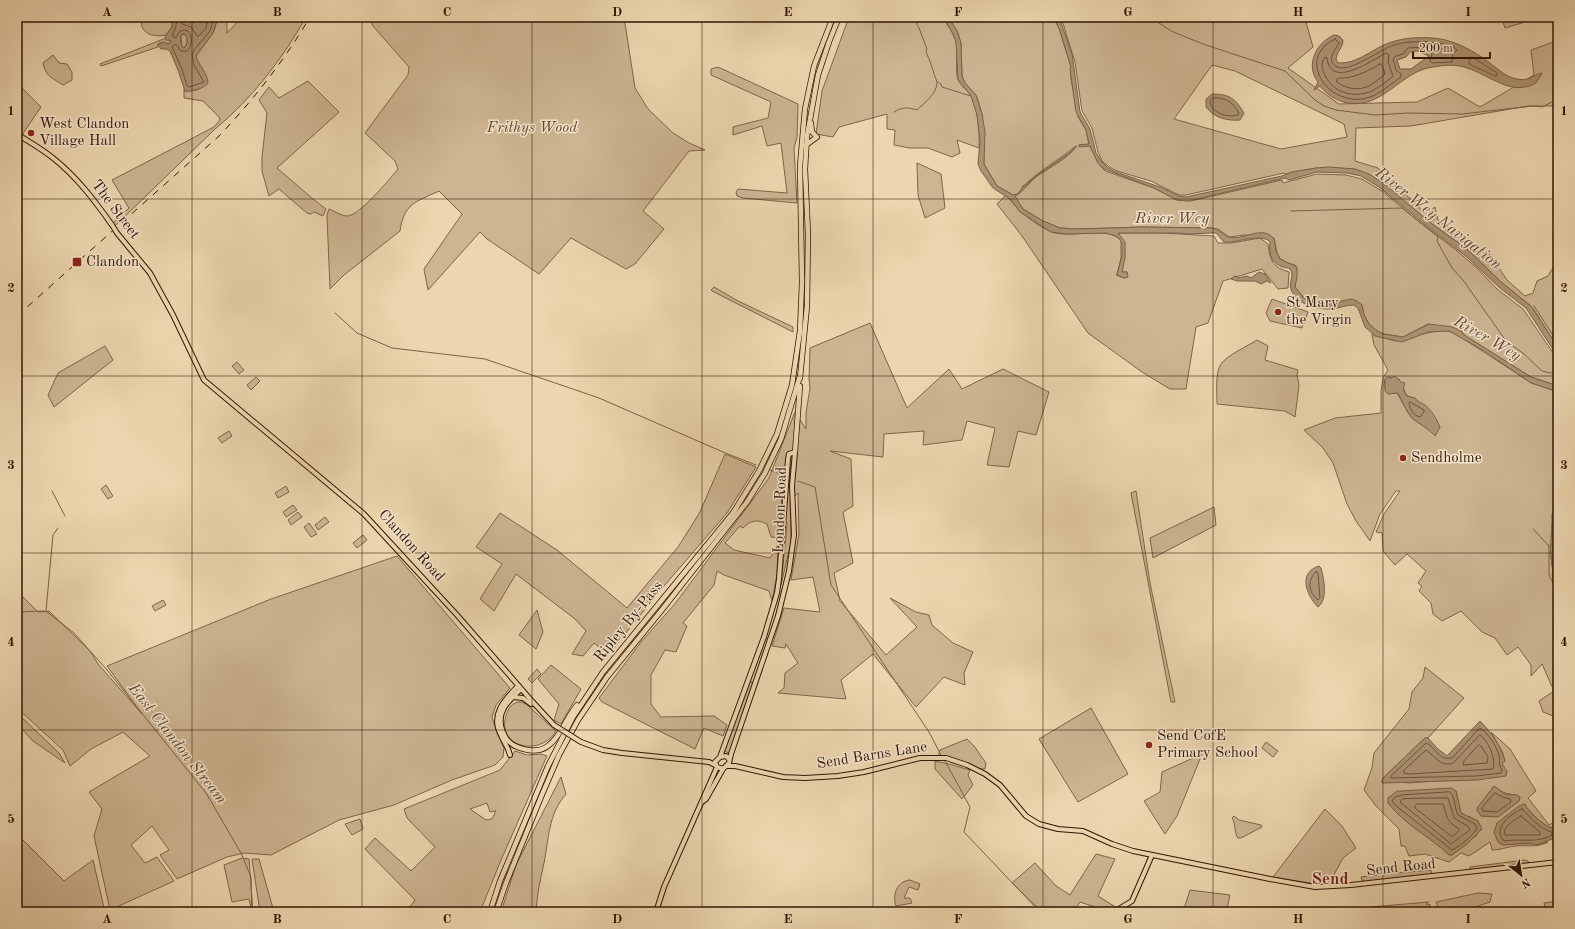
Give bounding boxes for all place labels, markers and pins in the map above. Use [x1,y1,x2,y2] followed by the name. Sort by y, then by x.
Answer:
[39,117,129,149] place label: West Clandon Village Hall
[26,128,36,138] marker: West Clandon Village Hall
[86,255,139,270] place label: Clandon
[71,256,83,268] marker: Clandon
[1286,296,1352,328] place label: St Mary the Virgin
[1273,307,1283,317] marker: St Mary the Virgin
[1411,451,1482,466] place label: Sendholme
[1398,453,1408,463] marker: Sendholme
[1157,729,1258,761] place label: Send CofE Primary School
[1144,740,1154,750] marker: Send CofE Primary School

